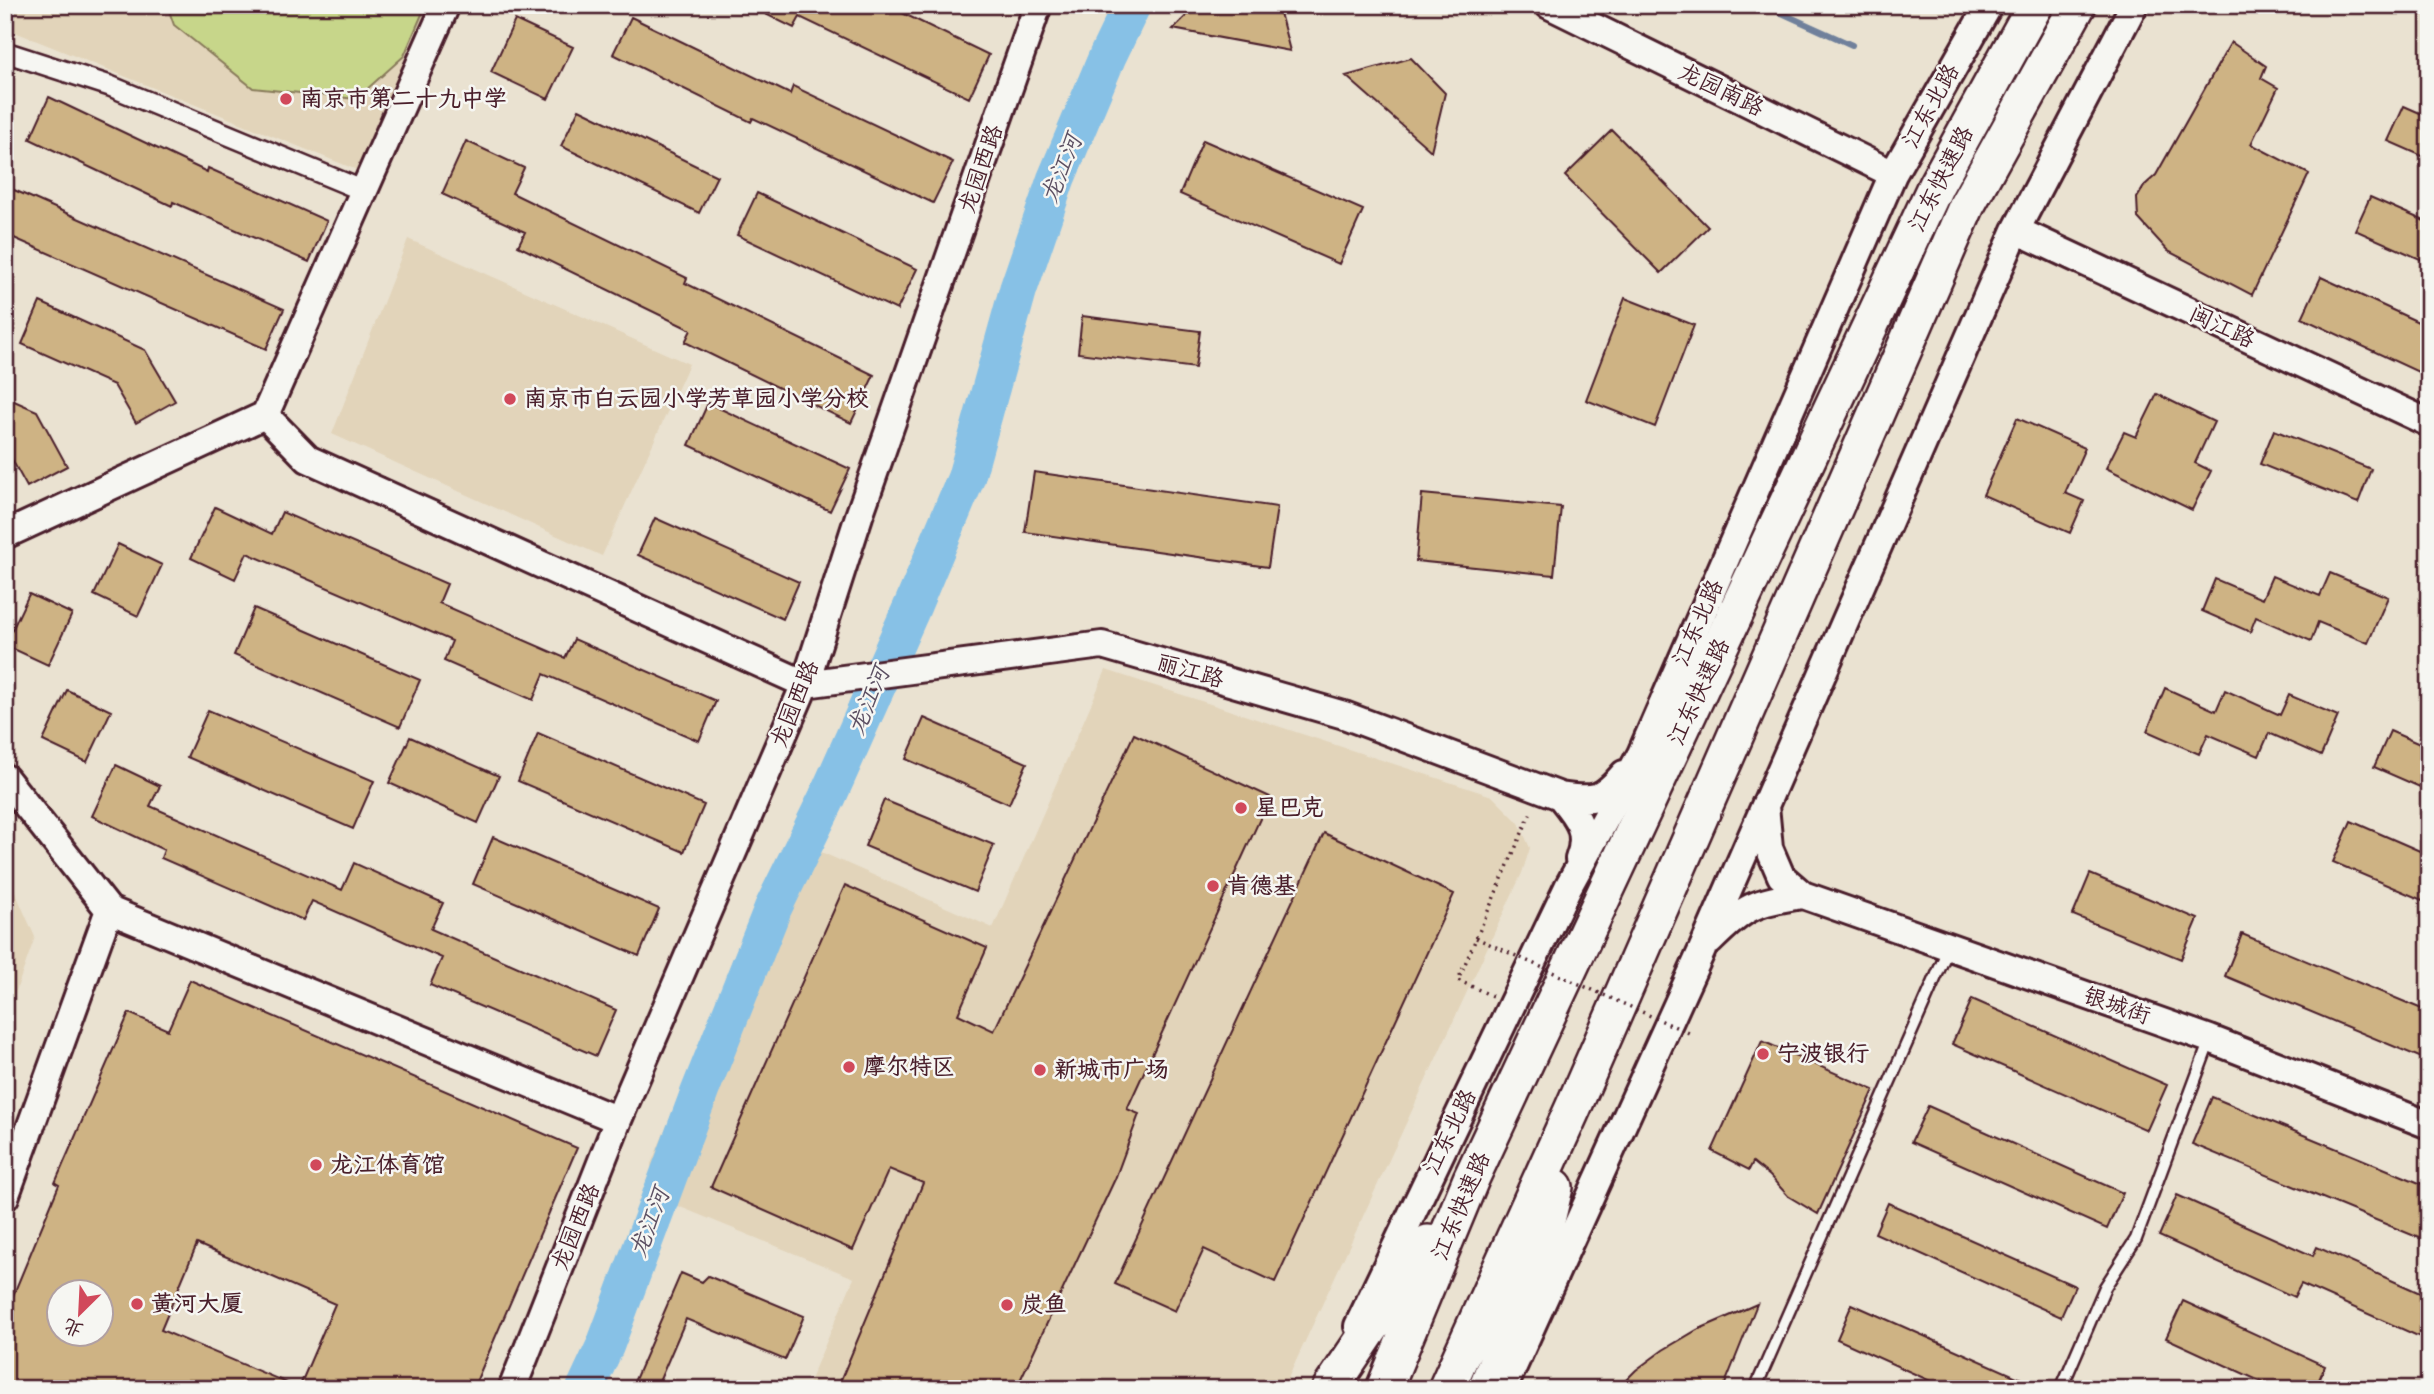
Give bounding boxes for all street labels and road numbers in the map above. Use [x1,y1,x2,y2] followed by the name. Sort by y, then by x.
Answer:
[1673,55,1769,125] street label: 龙园南路
[1895,58,1967,154] street label: 江东北路
[951,120,1011,218] street label: 龙园西路
[1901,121,1981,237] street label: 江东快速路
[2184,298,2260,356] street label: 闽江路
[1665,574,1731,672] street label: 江东北路
[1660,633,1738,751] street label: 江东快速路
[1152,646,1228,696] street label: 丽江路
[763,655,827,753] street label: 龙园西路
[2079,980,2155,1032] street label: 银城街
[1415,1084,1485,1180] street label: 江东北路
[1424,1147,1498,1265] street label: 江东快速路
[544,1178,608,1276] street label: 龙园西路

